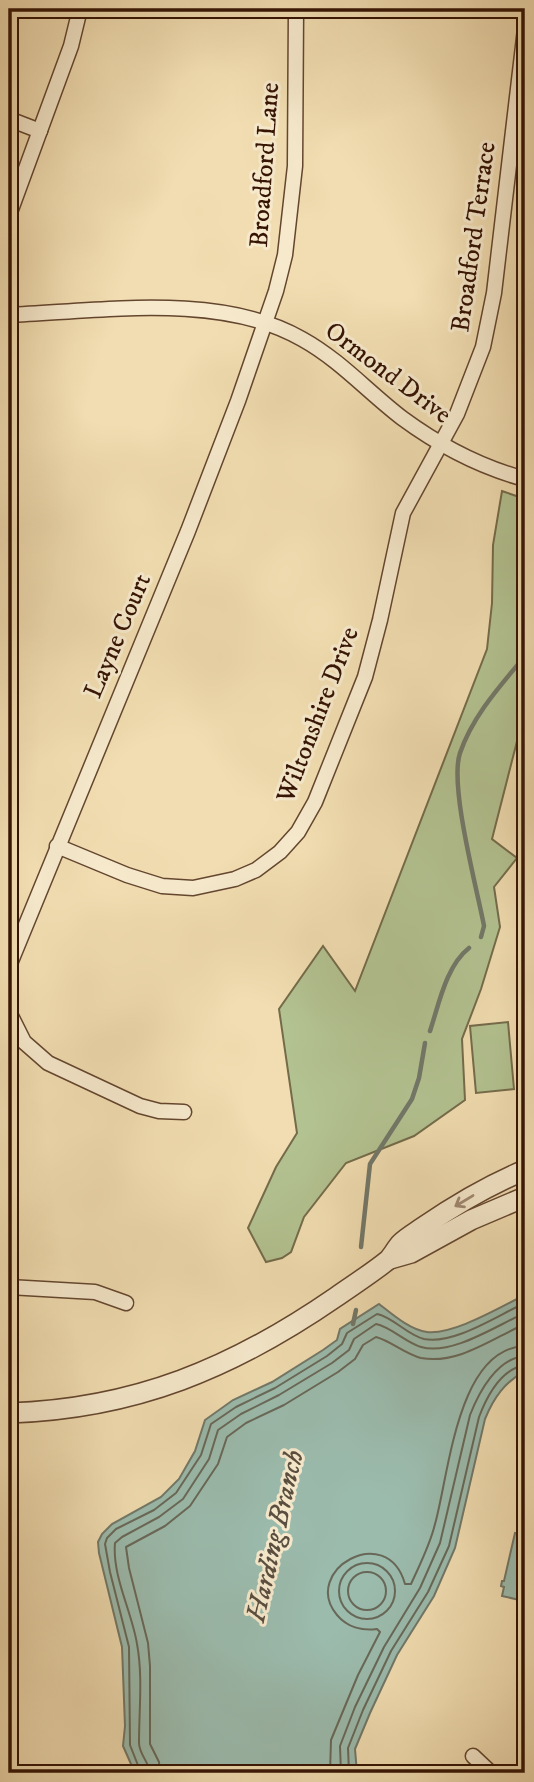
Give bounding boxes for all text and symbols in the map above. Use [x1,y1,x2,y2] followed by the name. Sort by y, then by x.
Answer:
[243,81,287,249] street label: Broadford Lane
[444,140,504,334] street label: Broadford Terrace
[318,315,458,431] street label: Ormond Drive
[77,569,159,703] street label: Layne Court
[269,622,367,809] street label: Wiltonshire Drive
[455,1194,475,1208] one-way arrow
[238,1447,312,1626] water label: Harding Branch

